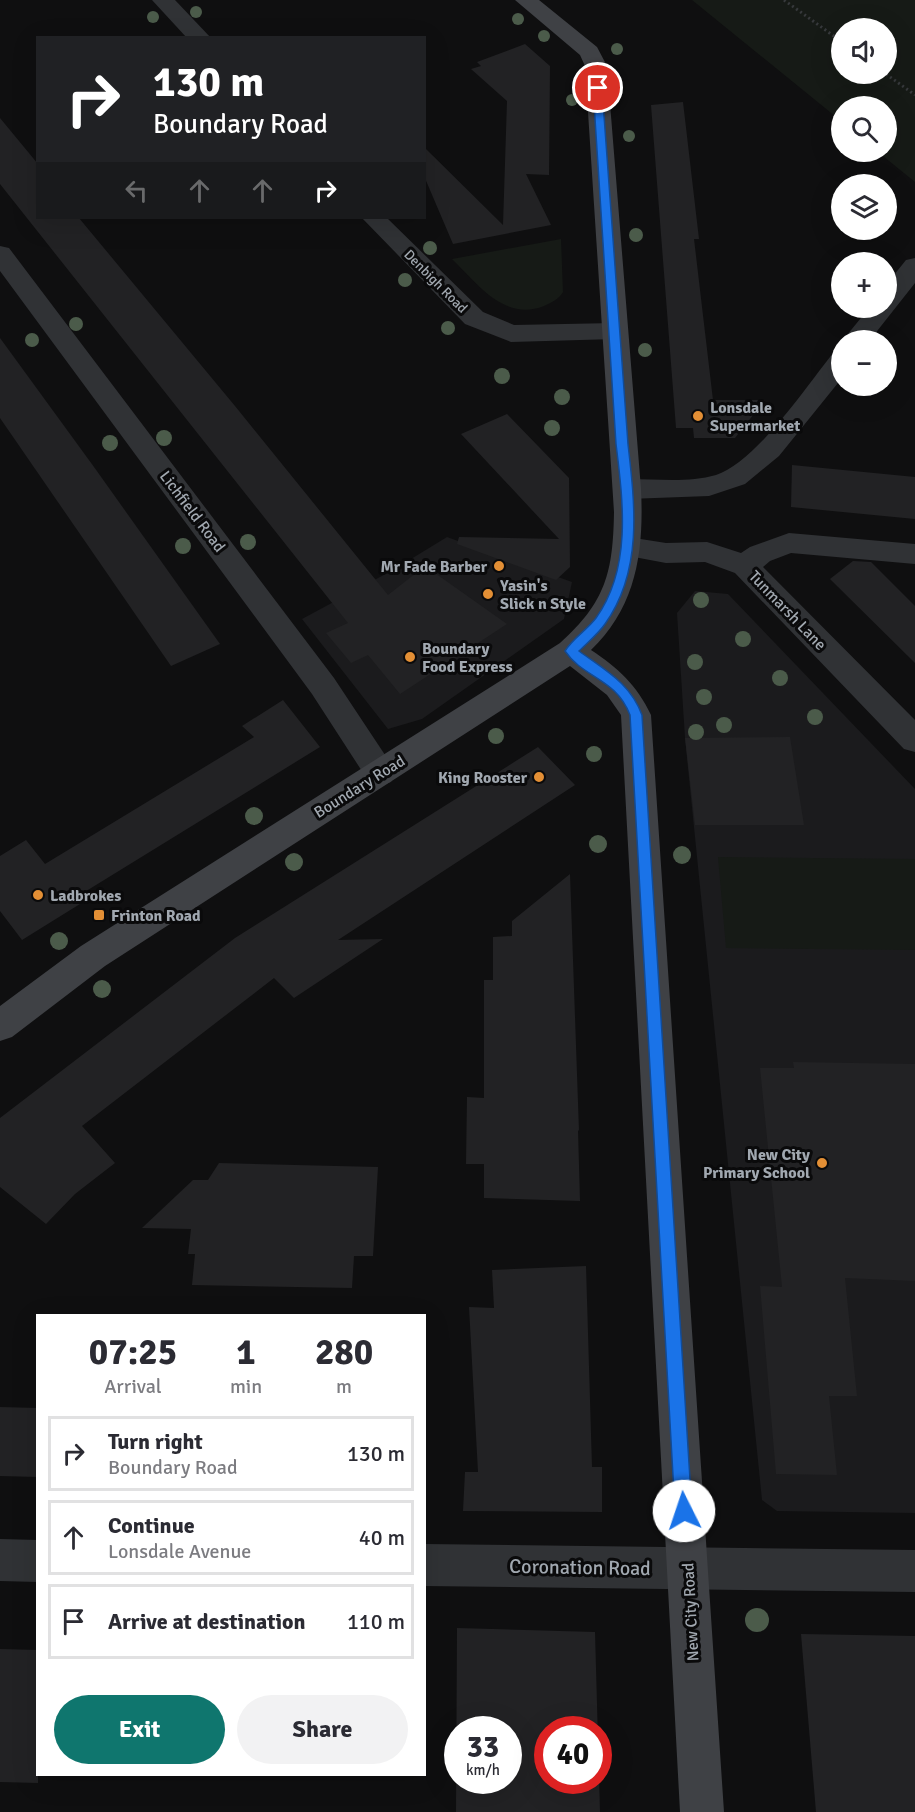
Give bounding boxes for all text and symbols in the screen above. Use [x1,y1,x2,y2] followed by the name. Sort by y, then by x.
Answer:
[831,18,897,396] map controls
[831,18,897,84] button: sound
[153,57,264,108] text: 130 m
[54,60,132,138] icon: right
[572,62,623,113] pin
[581,71,614,104] icon: arrive
[831,96,897,162] button: search
[153,108,328,141] text: Boundary Road
[120,174,153,207] icon: left
[183,174,216,207] icon: ahead
[246,174,279,207] icon: ahead
[309,174,342,207] icon: right
[831,174,897,240] button: layers
[400,246,471,317] street label: Denbigh Road
[831,252,897,318] button: +
[831,330,897,396] button: −
[710,398,800,436] place label: Lonsdale Supermarket
[691,409,705,423] marker: Lonsdale Supermarket
[155,467,229,556] street label: Lichfield Road
[380,557,488,577] place label: Mr Fade Barber
[492,559,506,573] marker: Mr Fade Barber
[744,567,830,655] street label: Tunmarsh Lane
[499,576,586,614] place label: Yasin's Slick n Style
[481,587,495,601] marker: Yasin's Slick n Style
[422,639,513,677] place label: Boundary Food Express
[403,650,417,664] marker: Boundary Food Express
[310,751,409,823] street label: Boundary Road
[438,768,528,788] place label: King Rooster
[532,770,546,784] marker: King Rooster
[50,886,121,906] place label: Ladbrokes
[31,888,45,902] marker: Ladbrokes
[111,906,201,926] place label: Frinton Road
[92,908,106,922] marker: Frinton Road
[703,1145,810,1183] place label: New City Primary School
[815,1156,829,1170] marker: New City Primary School
[89,1330,177,1375] text: 07:25
[236,1330,256,1375] text: 1
[315,1330,373,1375] text: 280
[104,1374,162,1399] text: Arrival
[230,1374,262,1399] text: min
[336,1374,352,1399] text: m
[108,1428,203,1455] text: Turn right
[57,1437,90,1470] icon: right
[347,1440,405,1467] text: 130 m
[108,1455,238,1480] text: Boundary Road
[652,1479,716,1543] position arrow
[108,1512,195,1539] text: Continue
[57,1521,90,1554] icon: ahead
[359,1524,405,1551] text: 40 m
[108,1539,251,1564] text: Lonsdale Avenue
[509,1554,651,1581] street label: Coronation Road
[678,1562,704,1662] street label: New City Road
[57,1605,90,1638] icon: arrive
[108,1608,305,1635] text: Arrive at destination
[347,1608,405,1635] text: 110 m
[54,1695,225,1764] button: Exit
[237,1695,408,1764] button: Share
[534,1716,612,1794] speed limit sign: 40
[467,1729,499,1766] text: 33
[466,1761,500,1779] text: km/h

